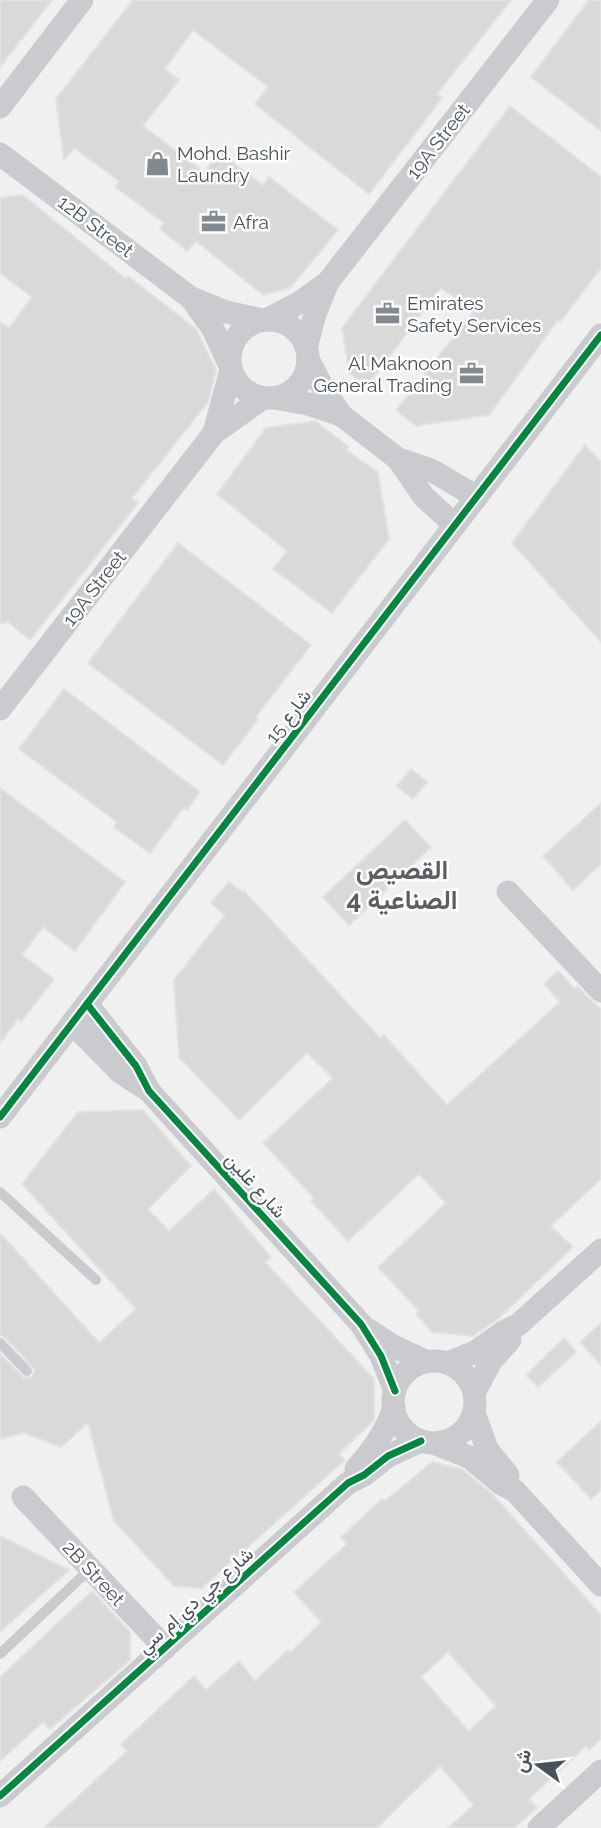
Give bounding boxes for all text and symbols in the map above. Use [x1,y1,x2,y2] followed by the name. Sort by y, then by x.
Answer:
[402,99,474,183] street label: 19A Street
[177,142,291,186] place label: Mohd. Bashir Laundry
[143,150,171,178] shop icon: Mohd. Bashir Laundry
[54,191,138,262] street label: 12B Street
[199,208,227,236] office icon: Afra
[233,211,269,233] place label: Afra
[407,292,541,336] place label: Emirates Safety Services
[373,300,401,328] office icon: Emirates Safety Services
[313,352,452,396] place label: Al Maknoon General Trading
[458,360,486,388] office icon: Al Maknoon General Trading
[58,546,130,630] street label: 19A Street
[261,685,317,748] street label: شارع 15
[347,855,458,915] district label: القصيص الصناعية 4
[219,1148,291,1224] street label: شارع غلين
[59,1536,130,1610] street label: 2B Street
[133,1542,261,1661] street label: شارع جي دي إم سي
[503,1730,573,1800] north arrow
[508,1747,536,1775] text: ش

